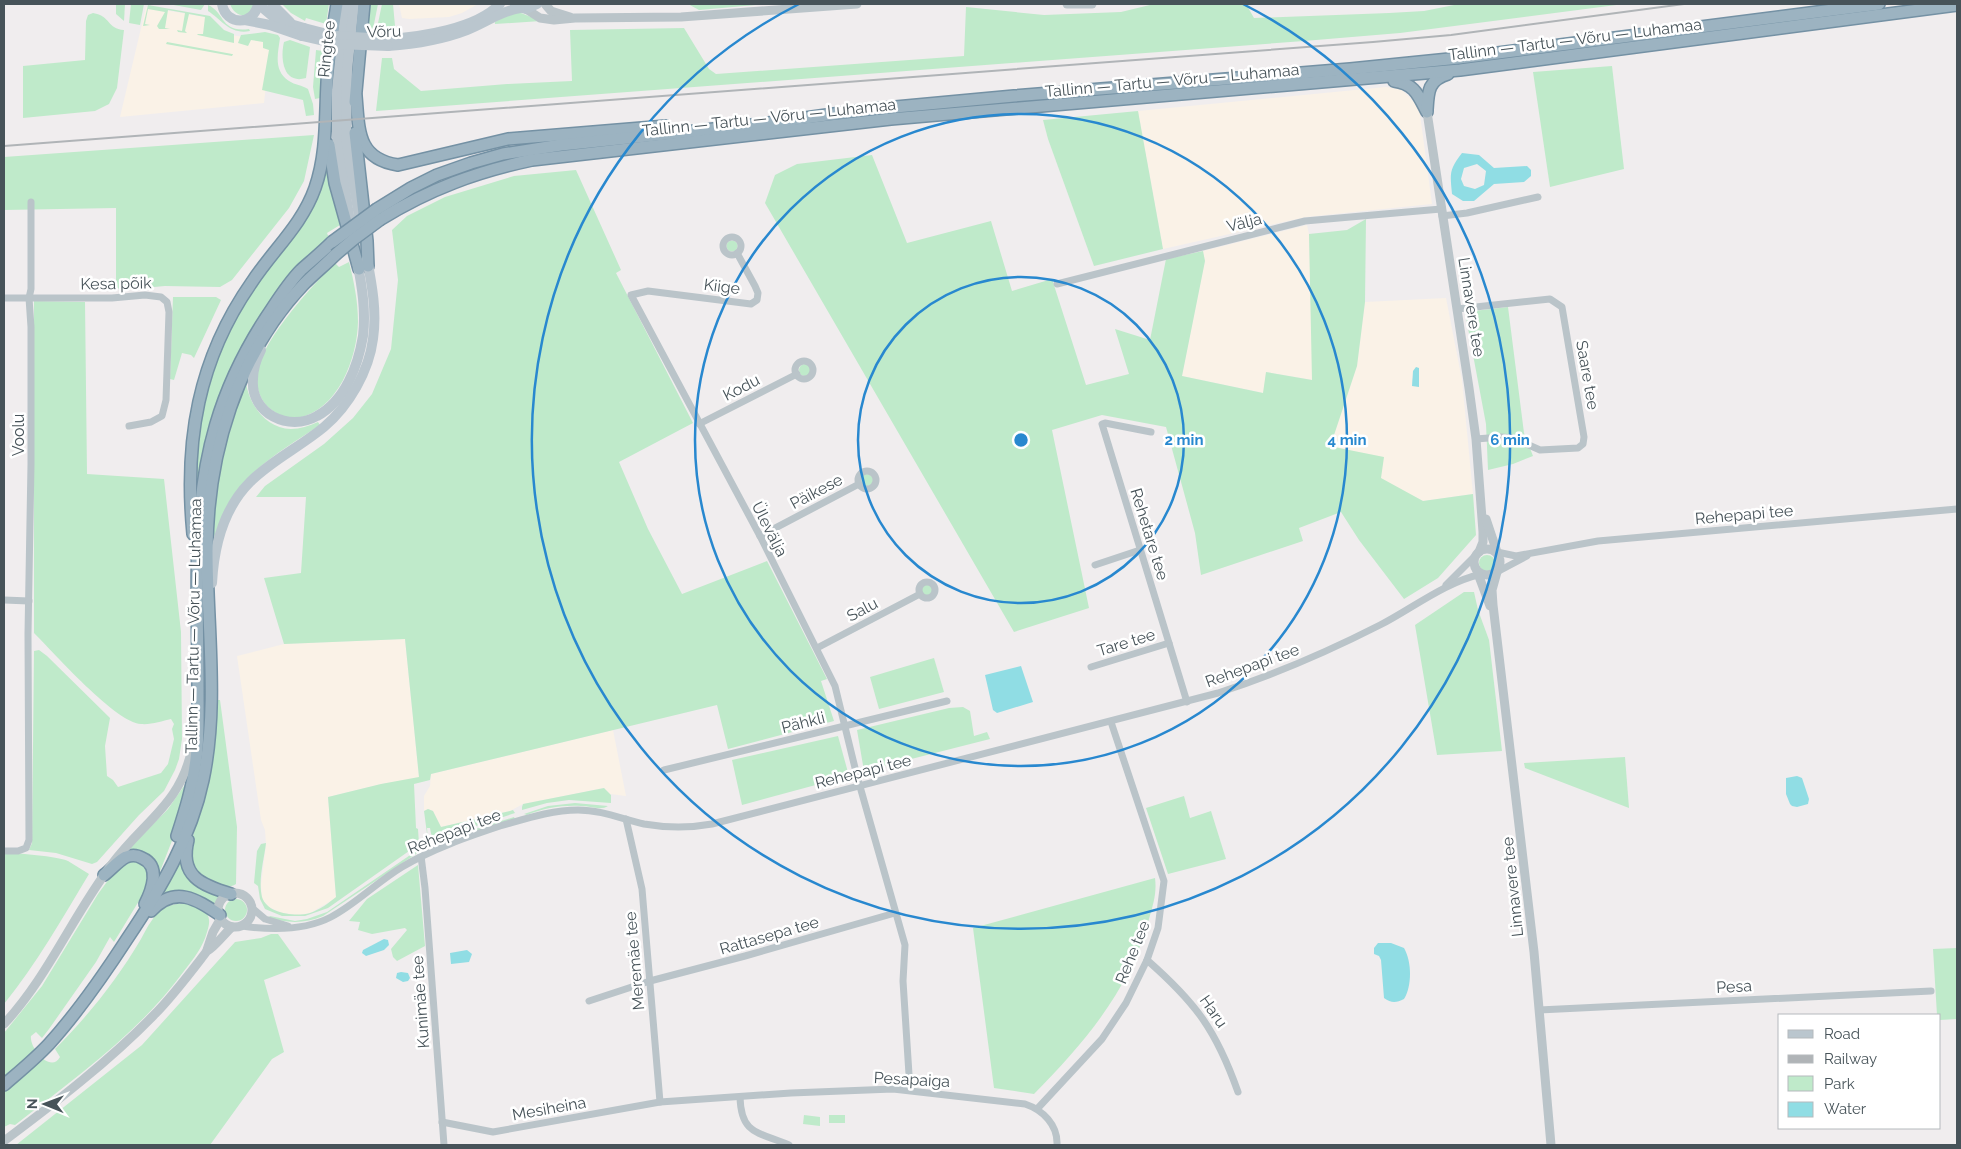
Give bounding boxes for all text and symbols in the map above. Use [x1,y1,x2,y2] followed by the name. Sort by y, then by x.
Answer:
[1447,15,1703,64] street label: Tallinn — Tartu — Võru — Luhamaa
[314,20,339,78] street label: Ringtee
[366,21,402,42] street label: Võru
[1044,60,1300,101] street label: Tallinn — Tartu — Võru — Luhamaa
[641,95,897,140] street label: Tallinn — Tartu — Võru — Luhamaa
[1225,209,1264,236] street label: Välja
[1454,256,1489,358] street label: Linnavere tee
[80,273,152,294] street label: Kesa põik
[703,275,741,298] street label: Kiige
[1572,339,1603,411] street label: Saare tee
[720,370,763,405] street label: Kodu
[9,414,28,456] street label: Voolu
[1012,431,1030,449] centre of rings
[1165,431,1203,449] text: 2 min
[1327,431,1367,449] text: 4 min
[1490,431,1530,449] text: 6 min
[787,470,846,513] street label: Päikese
[1127,486,1173,582] street label: Rehetare tee
[182,498,205,754] street label: Tallinn — Tartu — Võru — Luhamaa
[748,498,792,560] street label: Ülevälja
[1694,501,1794,528] street label: Rehepapi tee
[844,593,881,625] street label: Salu
[1095,625,1157,660] street label: Tare tee
[1203,640,1302,691] street label: Rehepapi tee
[779,708,827,737] street label: Pähkli
[813,750,913,793] street label: Rehepapi tee
[405,805,503,858] street label: Rehepapi tee
[1498,836,1527,938] street label: Linnavere tee
[621,911,648,1011] street label: Meremäe tee
[717,912,821,959] street label: Rattasepa tee
[1111,918,1154,987] street label: Rehe tee
[408,955,433,1049] street label: Kunimäe tee
[1716,976,1752,997] street label: Pesa
[1196,991,1232,1031] street label: Haru
[1778,1014,1941,1129] legend
[1824,1025,1860,1043] text: Road
[1824,1050,1877,1068] text: Railway
[873,1068,951,1091] street label: Pesapaiga
[1824,1075,1855,1093] text: Park
[20,1079,70,1129] north arrow
[511,1093,588,1124] street label: Mesiheina
[24,1098,40,1109] text: N
[1824,1100,1867,1118] text: Water

